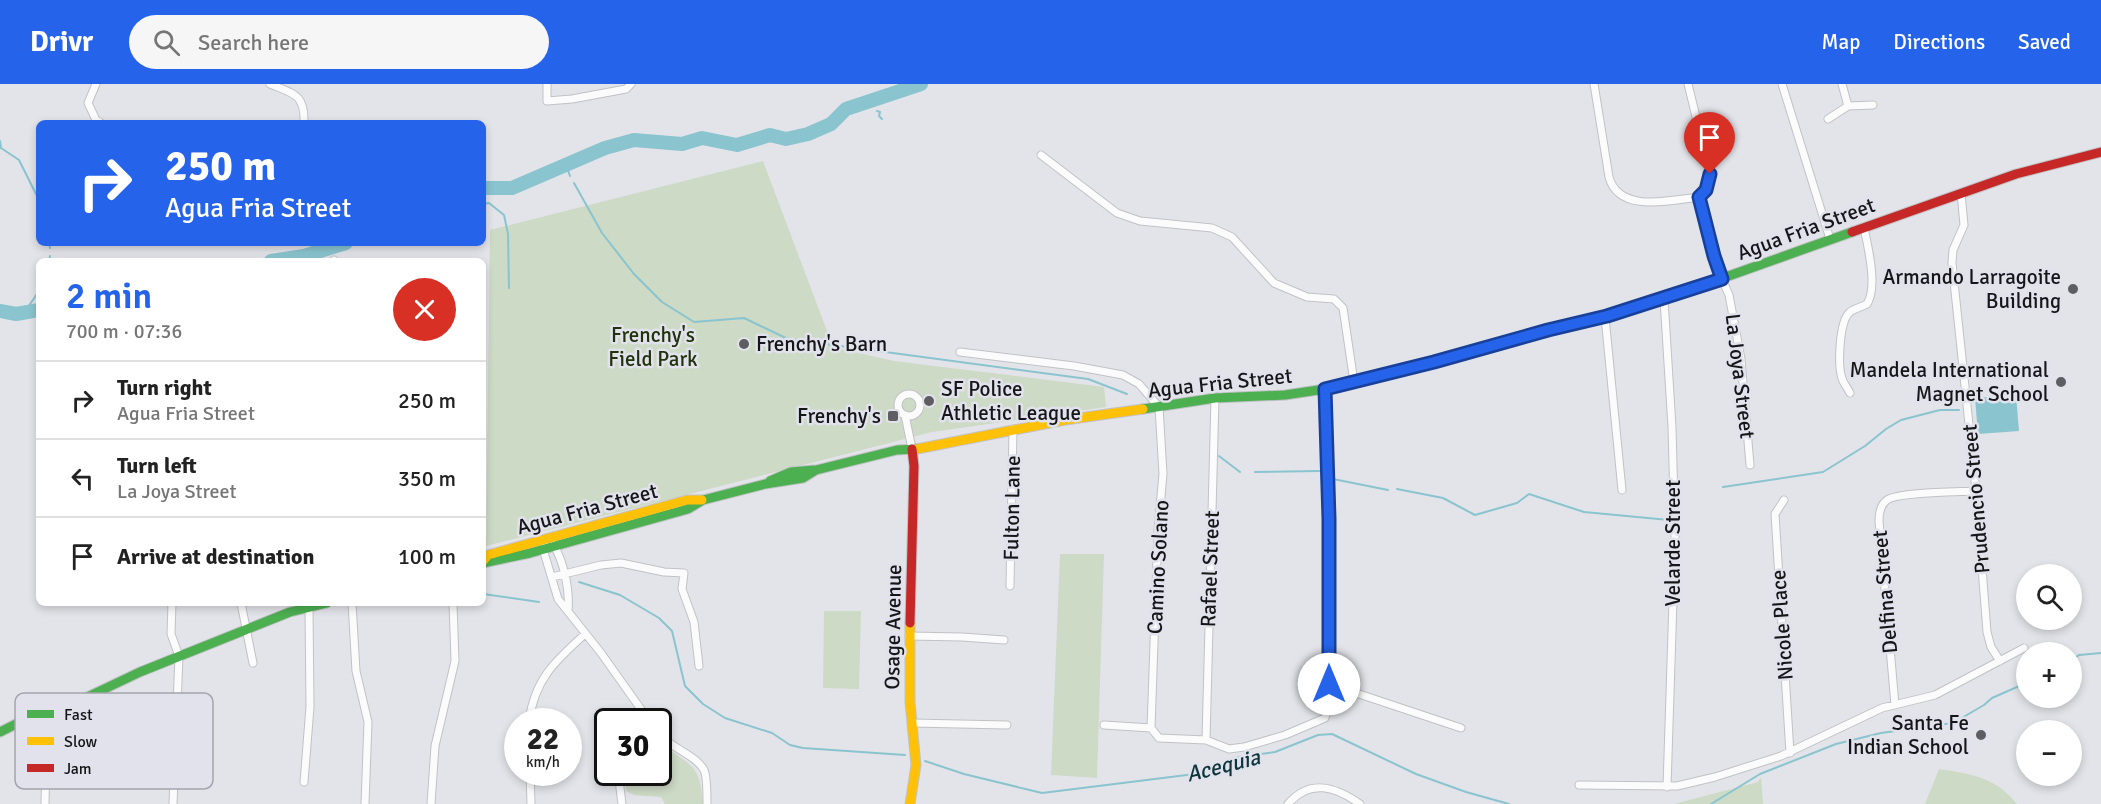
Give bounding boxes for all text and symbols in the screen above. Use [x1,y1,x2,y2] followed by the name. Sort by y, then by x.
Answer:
[129,15,549,69] search box
[30,25,93,59] text: Drivr
[150,26,183,59] icon: search
[198,29,309,56] text: Search here
[1822,29,1860,55] text: Map
[1893,29,1985,55] text: Directions
[2018,29,2071,55] text: Saved
[1684,112,1735,174] pin
[1693,121,1726,154] icon: arrive
[165,141,276,192] text: 250 m
[66,144,144,222] icon: right
[165,192,351,225] text: Agua Fria Street
[1734,192,1878,266] street label: Agua Fria Street
[1882,264,2061,314] place label: Armando Larragoite Building
[66,274,152,319] text: 2 min
[393,278,456,341] button: close
[2066,282,2080,296] marker: Armando Larragoite Building
[1719,312,1761,440] street label: La Joya Street
[66,319,182,344] text: 700 m · 07:36
[608,322,698,372] park label: Frenchy's Field Park
[756,331,887,357] place label: Frenchy's Barn
[737,337,751,351] marker: Frenchy's Barn
[1850,357,2049,407] place label: Mandela International Magnet School
[1147,363,1293,403] street label: Agua Fria Street
[117,374,212,401] text: Turn right
[2054,375,2068,389] marker: Mandela International Magnet School
[941,376,1081,426] place label: SF Police Athletic League
[66,384,99,417] icon: right
[398,387,456,414] text: 250 m
[922,394,936,408] marker: SF Police Athletic League
[117,401,255,426] text: Agua Fria Street
[797,403,881,429] place label: Frenchy's
[886,409,900,423] marker: Frenchy's
[1957,423,1995,575] street label: Prudencio Street
[117,452,197,479] text: Turn left
[998,455,1026,561] street label: Fulton Lane
[66,462,99,495] icon: left
[398,465,456,492] text: 350 m
[514,478,660,540] street label: Agua Fria Street
[117,479,237,504] text: La Joya Street
[1660,480,1686,606] street label: Velarde Street
[1142,499,1174,635] street label: Camino Solano
[1195,510,1225,628] street label: Rafael Street
[1867,529,1903,655] street label: Delfina Street
[66,540,99,573] icon: arrive
[117,543,314,570] text: Arrive at destination
[398,543,456,570] text: 100 m
[879,564,907,690] street label: Osage Avenue
[2016,564,2082,786] map controls
[2016,564,2082,630] button: search
[1765,569,1799,681] street label: Nicole Place
[2016,642,2082,708] button: +
[1297,652,1361,716] position arrow
[15,693,213,789] legend
[64,705,93,725] text: Fast
[594,708,672,786] speed limit sign: 30
[1847,710,1969,760] place label: Santa Fe Indian School
[2016,720,2082,786] button: −
[527,721,559,758] text: 22
[1974,728,1988,742] marker: Santa Fe Indian School
[64,732,98,752] text: Slow
[1183,743,1264,788] water label: Acequia
[526,753,560,771] text: km/h
[64,759,92,779] text: Jam

